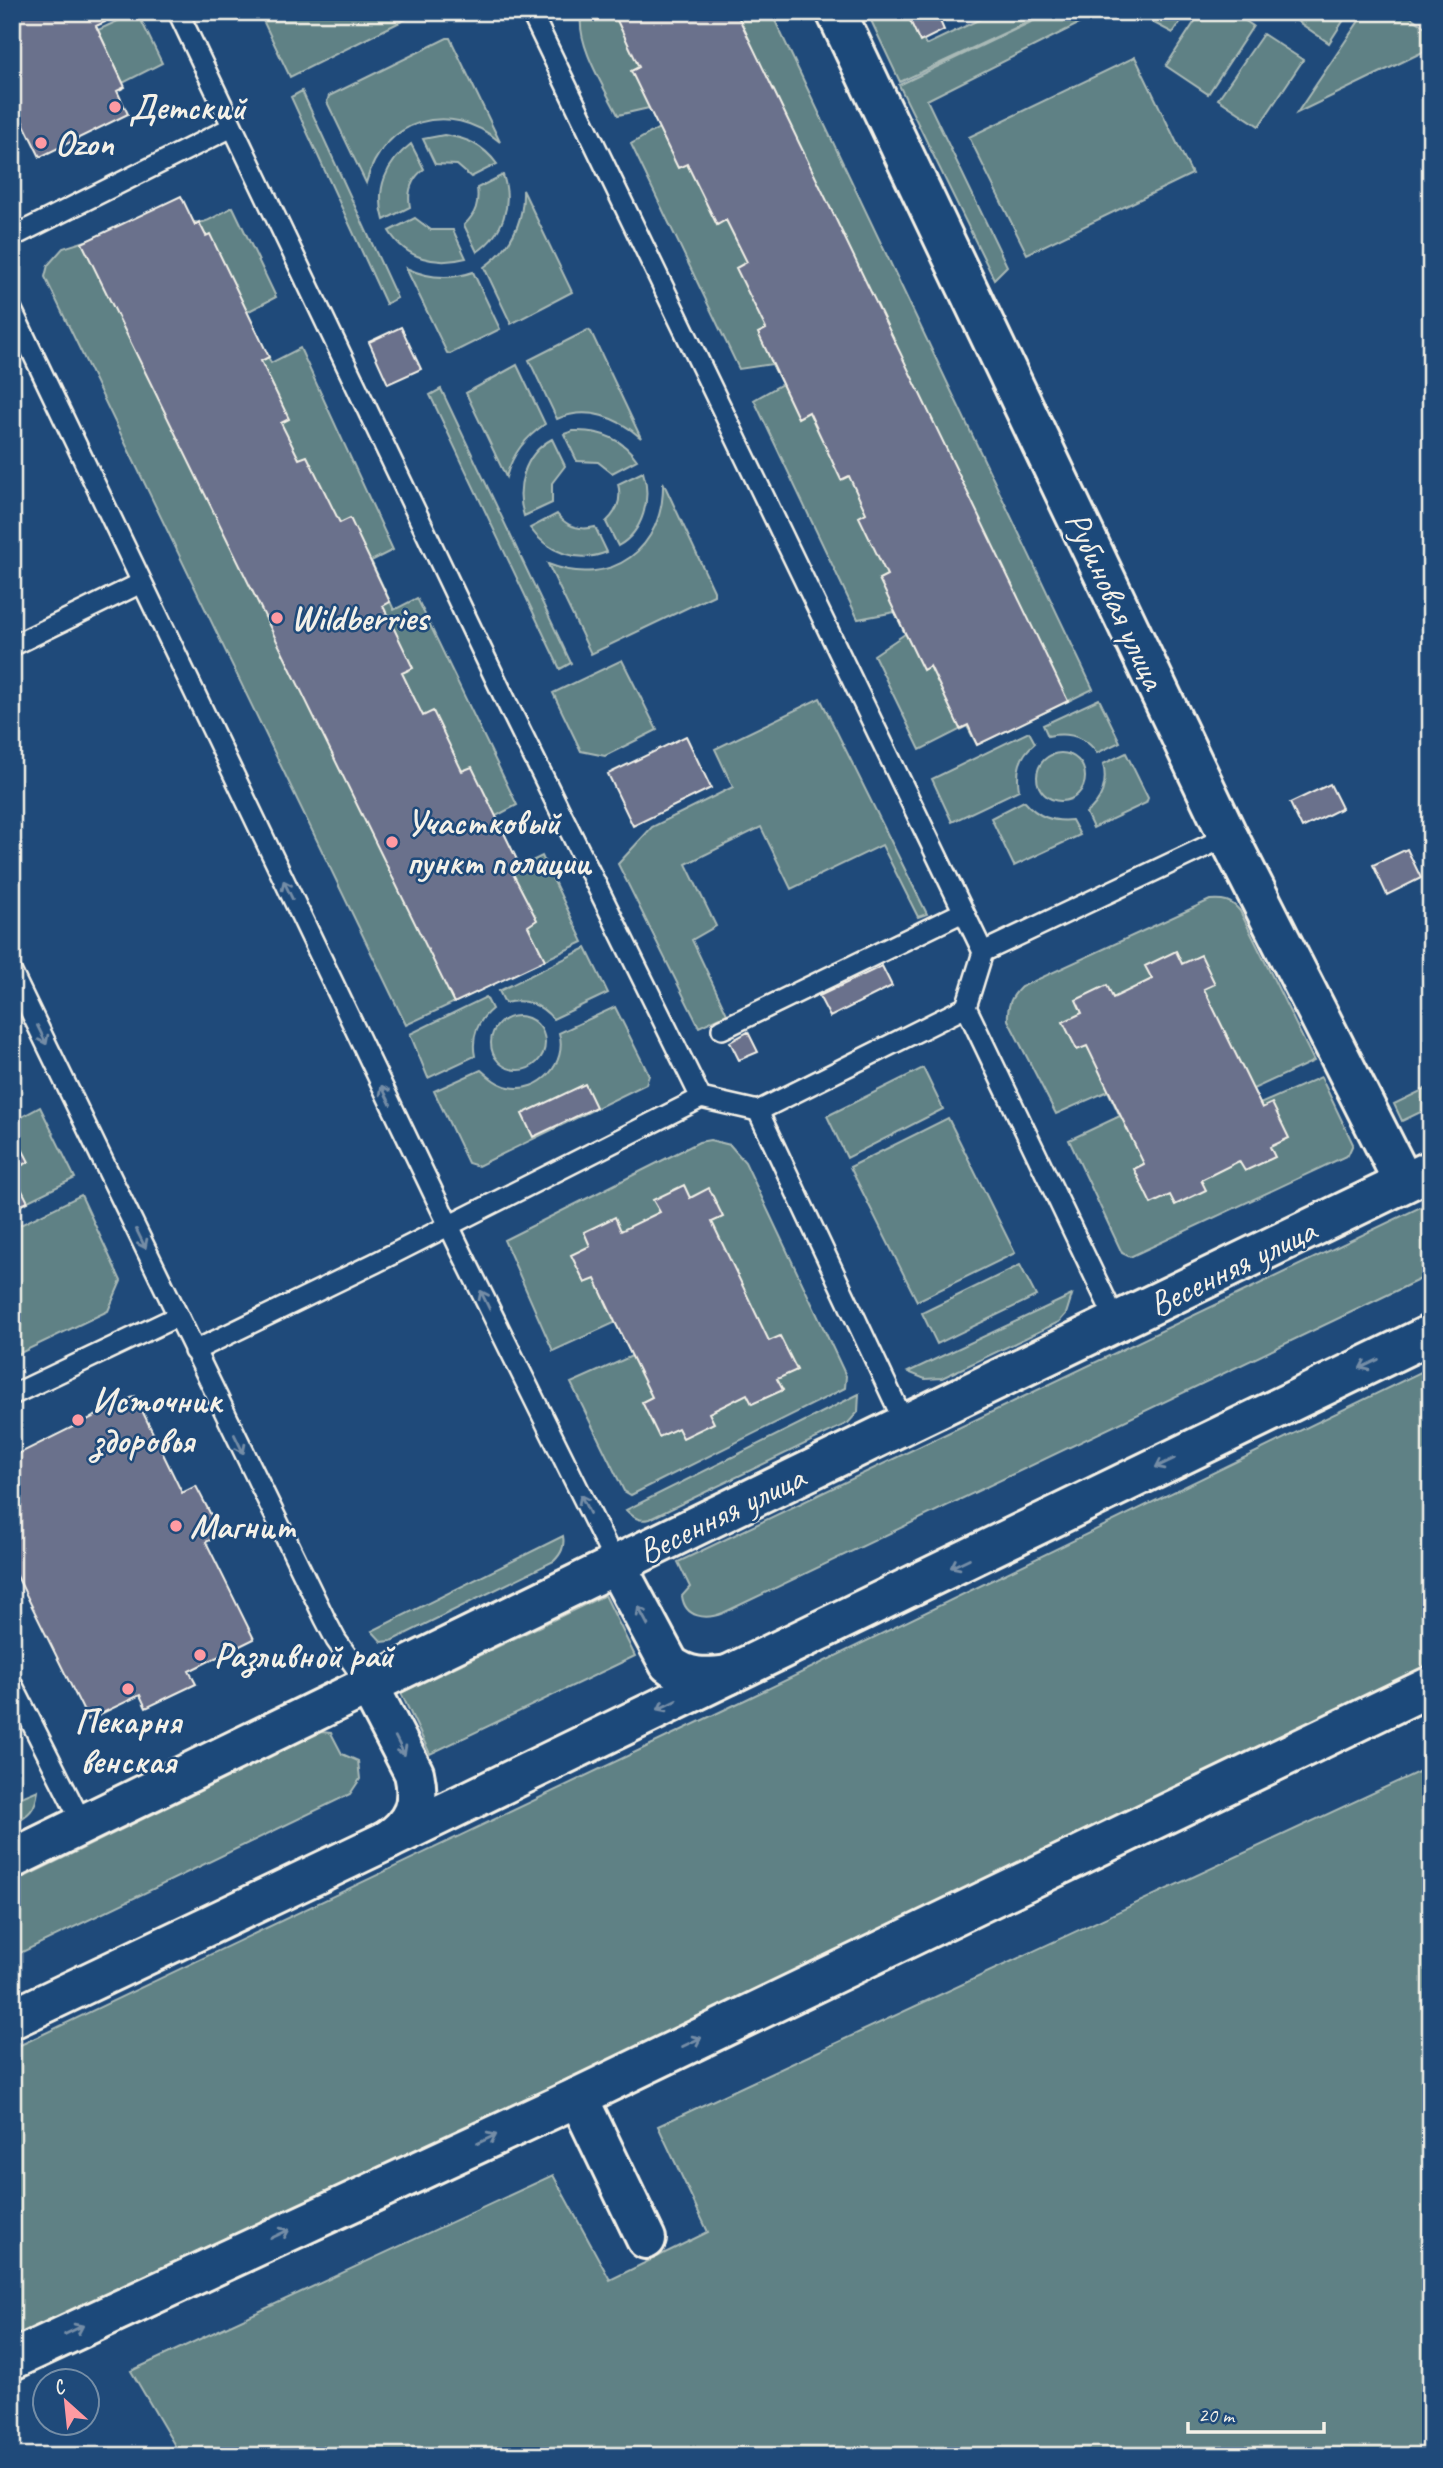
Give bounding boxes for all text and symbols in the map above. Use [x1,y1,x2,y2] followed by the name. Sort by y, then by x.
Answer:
[129,85,248,130] place label: Детский
[107,99,123,115] marker: Детский
[55,121,114,166] place label: Ozon
[33,135,49,151] marker: Ozon
[1055,504,1177,698] street label: Рубиновая улица
[291,596,431,641] place label: Wildberries
[269,610,285,626] marker: Wildberries
[406,800,593,885] place label: Участковый пункт полиции
[384,834,400,850] marker: Участковый пункт полиции
[281,880,294,901] one-way arrow
[36,1023,49,1045] one-way arrow
[379,1085,393,1106] one-way arrow
[1141,1207,1326,1327] street label: Весенняя улица
[135,1229,148,1250] one-way arrow
[478,1290,491,1311] one-way arrow
[1359,1358,1380,1371] one-way arrow
[88,1378,224,1463] place label: Источник здоровья
[70,1412,86,1428] marker: Источник здоровья
[233,1433,247,1454] one-way arrow
[630,1454,815,1574] street label: Весенняя улица
[1155,1457,1176,1471] one-way arrow
[578,1494,591,1515] one-way arrow
[190,1504,296,1549] place label: Магнит
[168,1518,184,1534] marker: Магнит
[950,1556,971,1570] one-way arrow
[636,1607,650,1627] one-way arrow
[214,1633,396,1678] place label: Разливной рай
[192,1647,208,1663] marker: Разливной рай
[120,1681,136,1697] marker: Пекарня венская
[657,1698,678,1712] one-way arrow
[75,1699,184,1784] place label: Пекарня венская
[394,1735,408,1756] one-way arrow
[681,2035,702,2048] one-way arrow
[475,2132,497,2145] one-way arrow
[269,2227,290,2240] one-way arrow
[63,2323,84,2337] one-way arrow
[32,2366,102,2436] north arrow
[49,2374,71,2401] text: С
[1188,2391,1324,2435] scale bar
[1198,2402,1236,2428] text: 20 m

